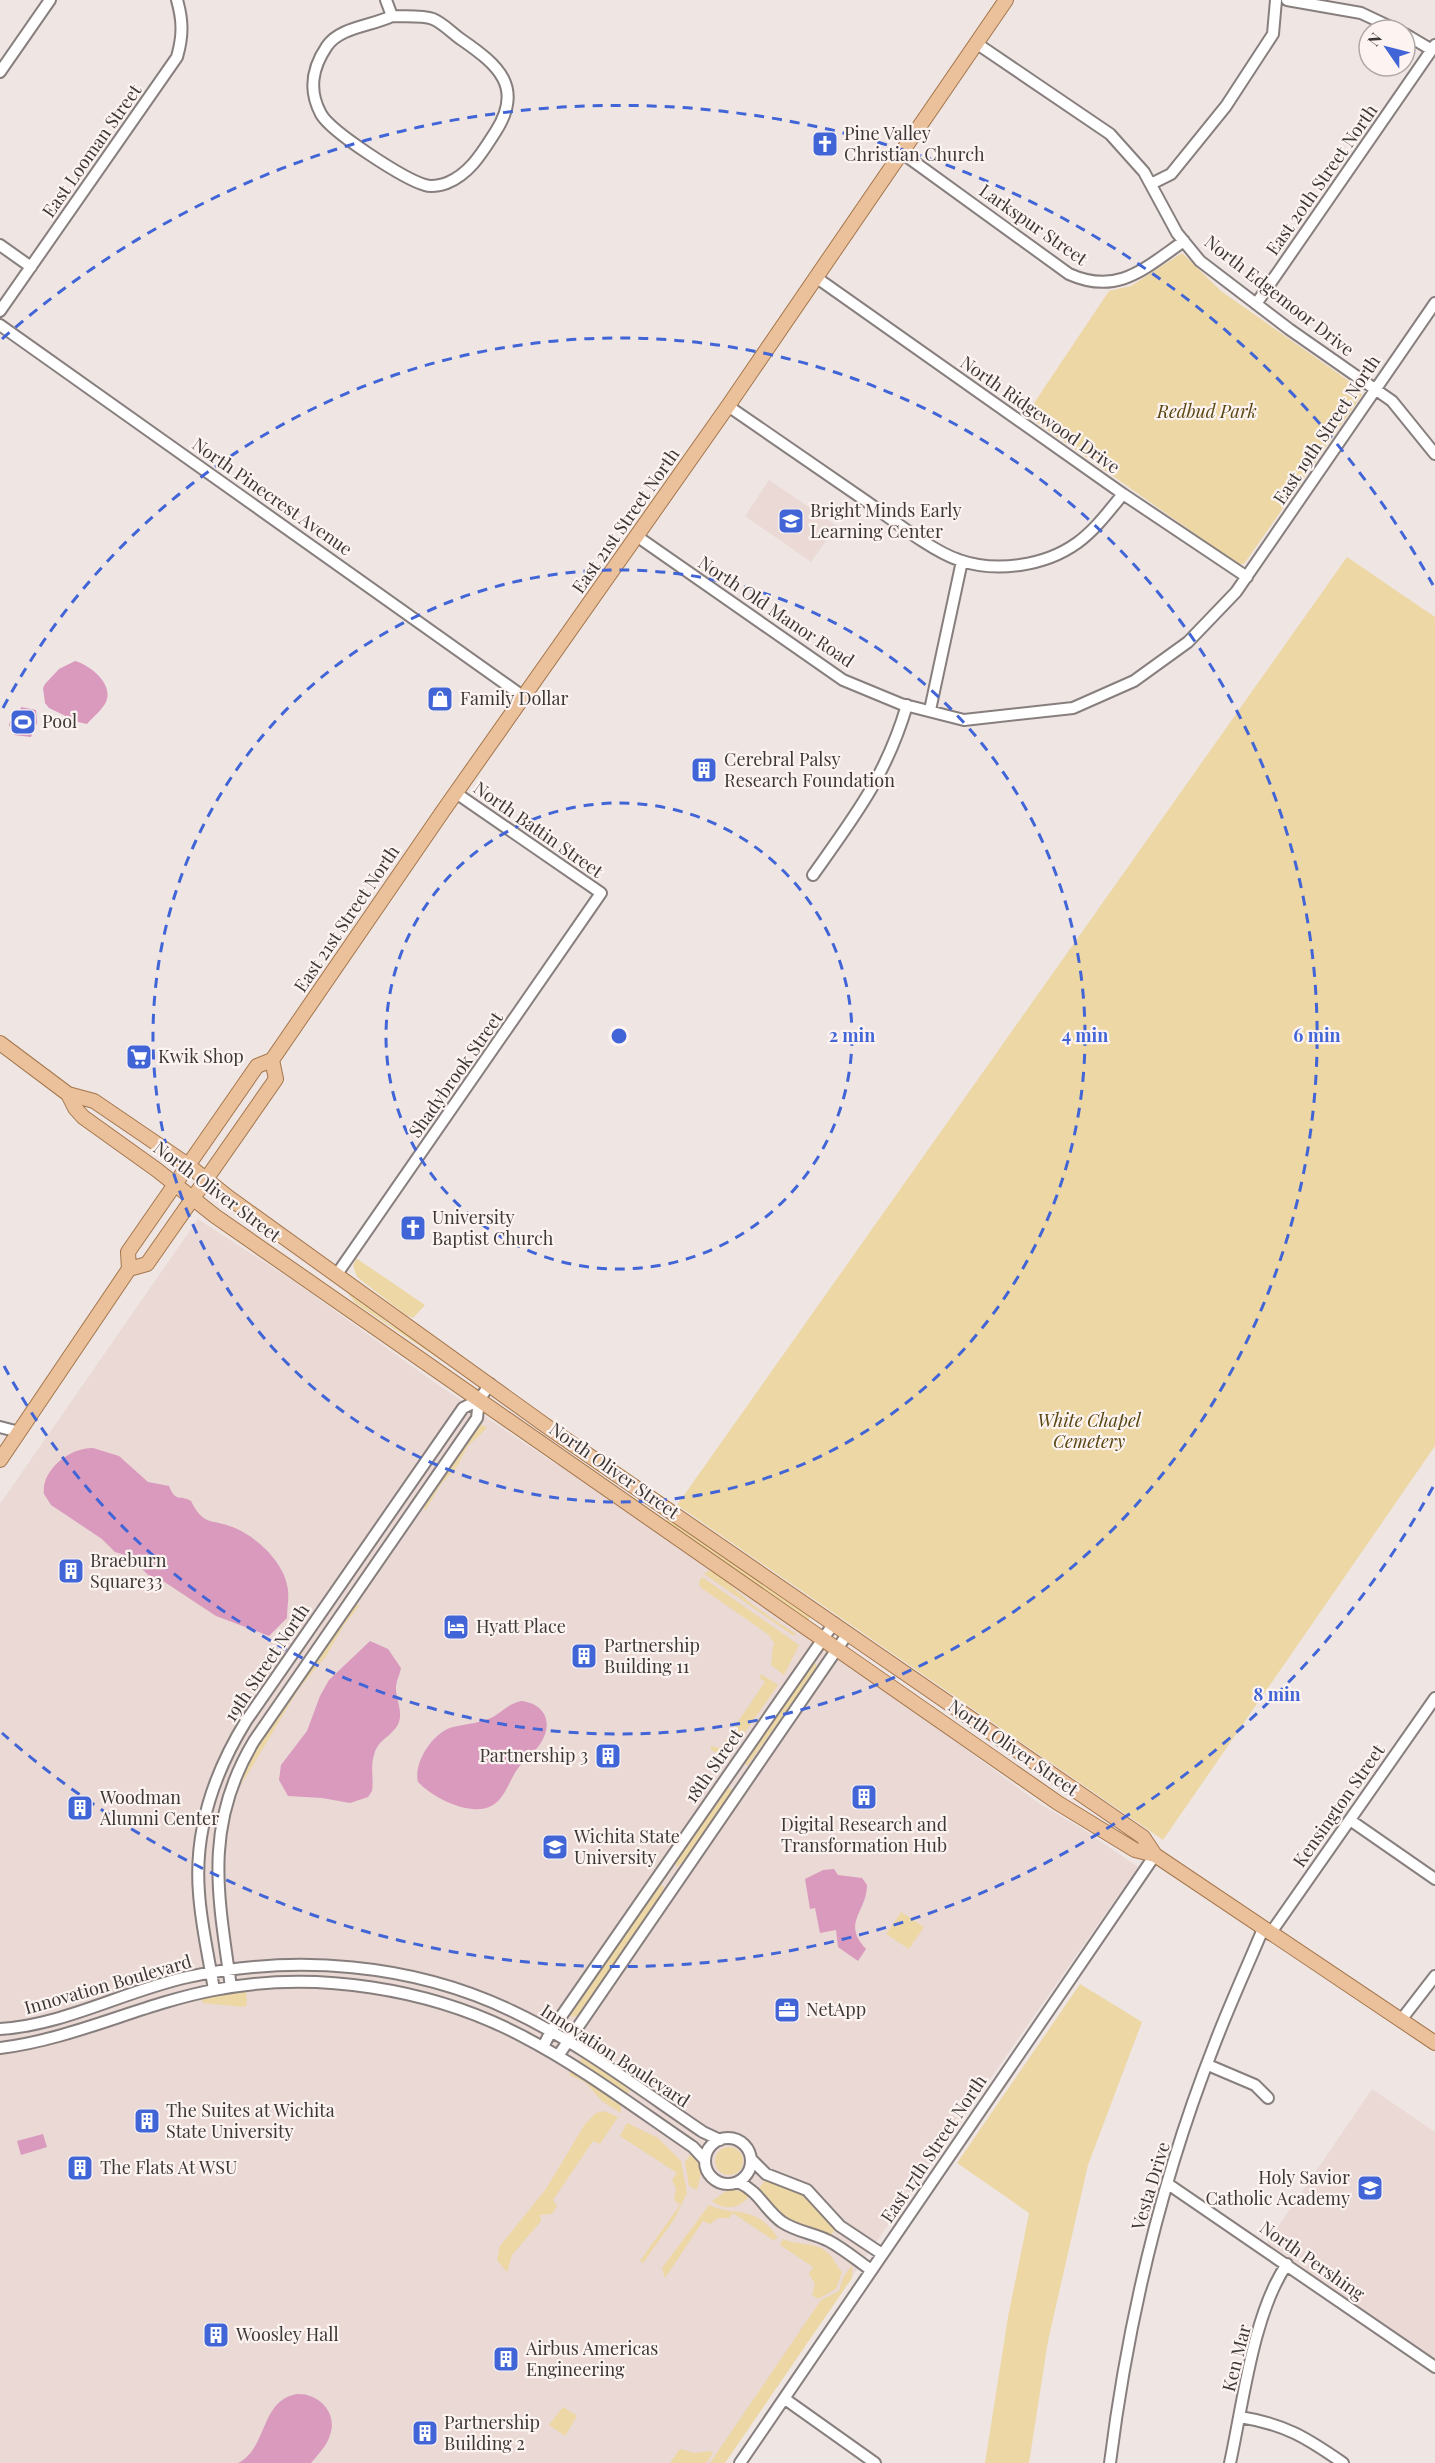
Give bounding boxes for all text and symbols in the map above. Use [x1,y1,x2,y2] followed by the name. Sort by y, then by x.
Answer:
[1357,18,1417,78] north arrow
[1362,28,1386,50] text: N
[36,79,146,222] street label: East Looman Street
[1260,99,1383,260] street label: East 20th Street North
[844,121,985,166] place label: Pine Valley Christian Church
[810,129,840,159] church icon: Pine Valley Christian Church
[975,178,1093,271] street label: Larkspur Street
[1200,229,1359,361] street label: North Edgemoor Drive
[956,350,1125,478] street label: North Ridgewood Drive
[1267,350,1385,509] street label: East 19th Street North
[1156,399,1257,423] park label: Redbud Park
[188,432,357,561] street label: North Pinecrest Avenue
[566,443,685,598] street label: East 21st Street North
[810,498,962,543] place label: Bright Minds Early Learning Center
[776,506,806,536] school or university icon: Bright Minds Early Learning Center
[694,550,860,673] street label: North Old Manor Road
[425,684,455,714] shop icon: Family Dollar
[460,686,568,710] place label: Family Dollar
[8,707,38,737] sports icon: Pool
[42,709,77,733] place label: Pool
[724,747,895,792] place label: Cerebral Palsy Research Foundation
[689,755,719,785] building icon: Cerebral Palsy Research Foundation
[469,776,609,883] street label: North Battin Street
[288,840,404,997] street label: East 21st Street North
[403,1006,508,1142] street label: Shadybrook Street
[829,1023,875,1047] text: 2 min
[1062,1023,1108,1047] text: 4 min
[1293,1023,1341,1047] text: 6 min
[609,1026,629,1046] centre of rings
[124,1042,154,1072] supermarket icon: Kwik Shop
[158,1044,244,1068] place label: Kwik Shop
[149,1135,287,1247] street label: North Oliver Street
[432,1205,554,1250] place label: University Baptist Church
[398,1213,428,1243] church icon: University Baptist Church
[1037,1408,1142,1453] park label: White Chapel Cemetery
[545,1416,685,1524] street label: North Oliver Street
[90,1548,167,1593] place label: Braeburn Square33
[56,1556,86,1586] building icon: Braeburn Square33
[218,1599,315,1726] street label: 19th Street North
[441,1612,471,1642] hotel icon: Hyatt Place
[476,1614,566,1638] place label: Hyatt Place
[604,1633,700,1678] place label: Partnership Building 11
[569,1641,599,1671] building icon: Partnership Building 11
[1253,1682,1301,1706] text: 8 min
[944,1693,1084,1801] street label: North Oliver Street
[679,1723,748,1807] street label: 18th Street
[1287,1739,1390,1872] street label: Kensington Street
[593,1741,623,1771] building icon: Partnership 3
[479,1743,588,1767] place label: Partnership 3
[849,1782,879,1812] building icon: Digital Research and Transformation Hub
[99,1785,219,1830] place label: Woodman Alumni Center
[65,1793,95,1823] building icon: Woodman Alumni Center
[781,1812,948,1857] place label: Digital Research and Transformation Hub
[573,1824,680,1869] place label: Wichita State University
[540,1832,570,1862] school or university icon: Wichita State University
[21,1949,195,2019] street label: Innovation Boulevard
[772,1995,802,2025] office icon: NetApp
[806,1997,866,2021] place label: NetApp
[536,1998,695,2113] street label: Innovation Boulevard
[875,2069,992,2227] street label: East 17th Street North
[166,2098,335,2143] place label: The Suites at Wichita State University
[132,2106,162,2136] building icon: The Suites at Wichita State University
[1125,2139,1175,2234] street label: Vesta Drive
[65,2153,95,2183] building icon: The Flats At WSU
[100,2155,237,2179] place label: The Flats At WSU
[1205,2165,1350,2210] place label: Holy Savior Catholic Academy
[1355,2173,1385,2203] school or university icon: Holy Savior Catholic Academy
[1255,2215,1370,2306] street label: North Pershing
[201,2320,231,2350] building icon: Woosley Hall
[235,2322,339,2346] place label: Woosley Hall
[1216,2322,1256,2394] street label: Ken Mar
[525,2336,658,2381] place label: Airbus Americas Engineering
[491,2344,521,2374] building icon: Airbus Americas Engineering
[444,2410,540,2455] place label: Partnership Building 2
[410,2418,440,2448] building icon: Partnership Building 2

